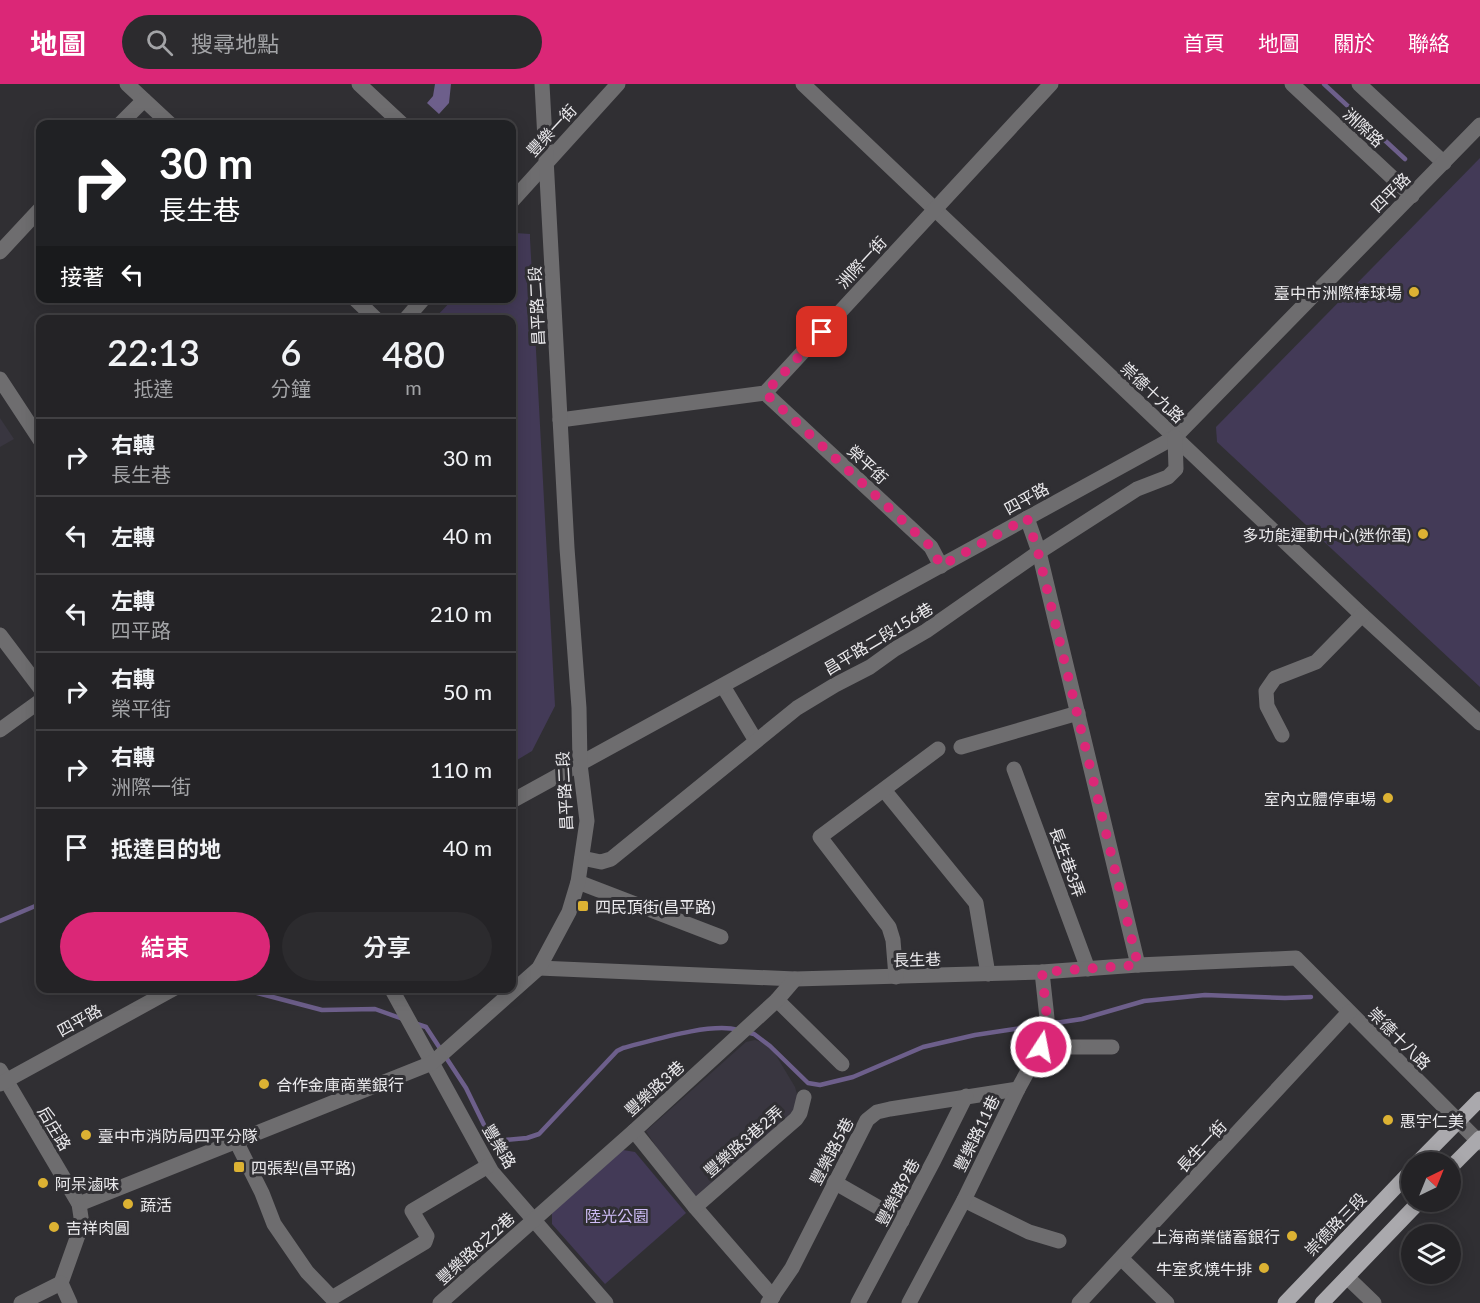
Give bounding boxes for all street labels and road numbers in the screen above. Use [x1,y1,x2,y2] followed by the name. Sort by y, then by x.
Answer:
[522,100,580,160] street label: 豐樂一街
[1340,104,1388,150] street label: 洲際路
[1366,168,1414,216] street label: 四平路
[832,232,890,292] street label: 洲際一街
[524,266,548,346] street label: 昌平路二段
[1117,358,1189,426] street label: 崇德十九路
[844,441,892,487] street label: 榮平街
[1000,478,1052,518] street label: 四平路
[820,598,936,678] street label: 昌平路二段156巷
[552,751,576,831] street label: 昌平路二段
[1047,824,1089,900] street label: 長生巷3弄
[893,949,941,969] street label: 長生巷
[53,1000,105,1040] street label: 四平路
[1365,1003,1435,1073] street label: 崇德十八路
[620,1056,688,1120] street label: 豐樂路3巷
[949,1092,1003,1174] street label: 豐樂路11巷
[700,1101,786,1181] street label: 豐樂路3巷2弄
[34,1103,76,1153] street label: 后庄路
[805,1114,857,1188] street label: 豐樂路5巷
[1172,1116,1230,1176] street label: 長生一街
[479,1121,521,1171] street label: 豐樂路
[871,1155,923,1229] street label: 豐樂路9巷
[1300,1189,1370,1259] street label: 崇德路三段
[432,1208,518,1288] street label: 豐樂路8之2巷

